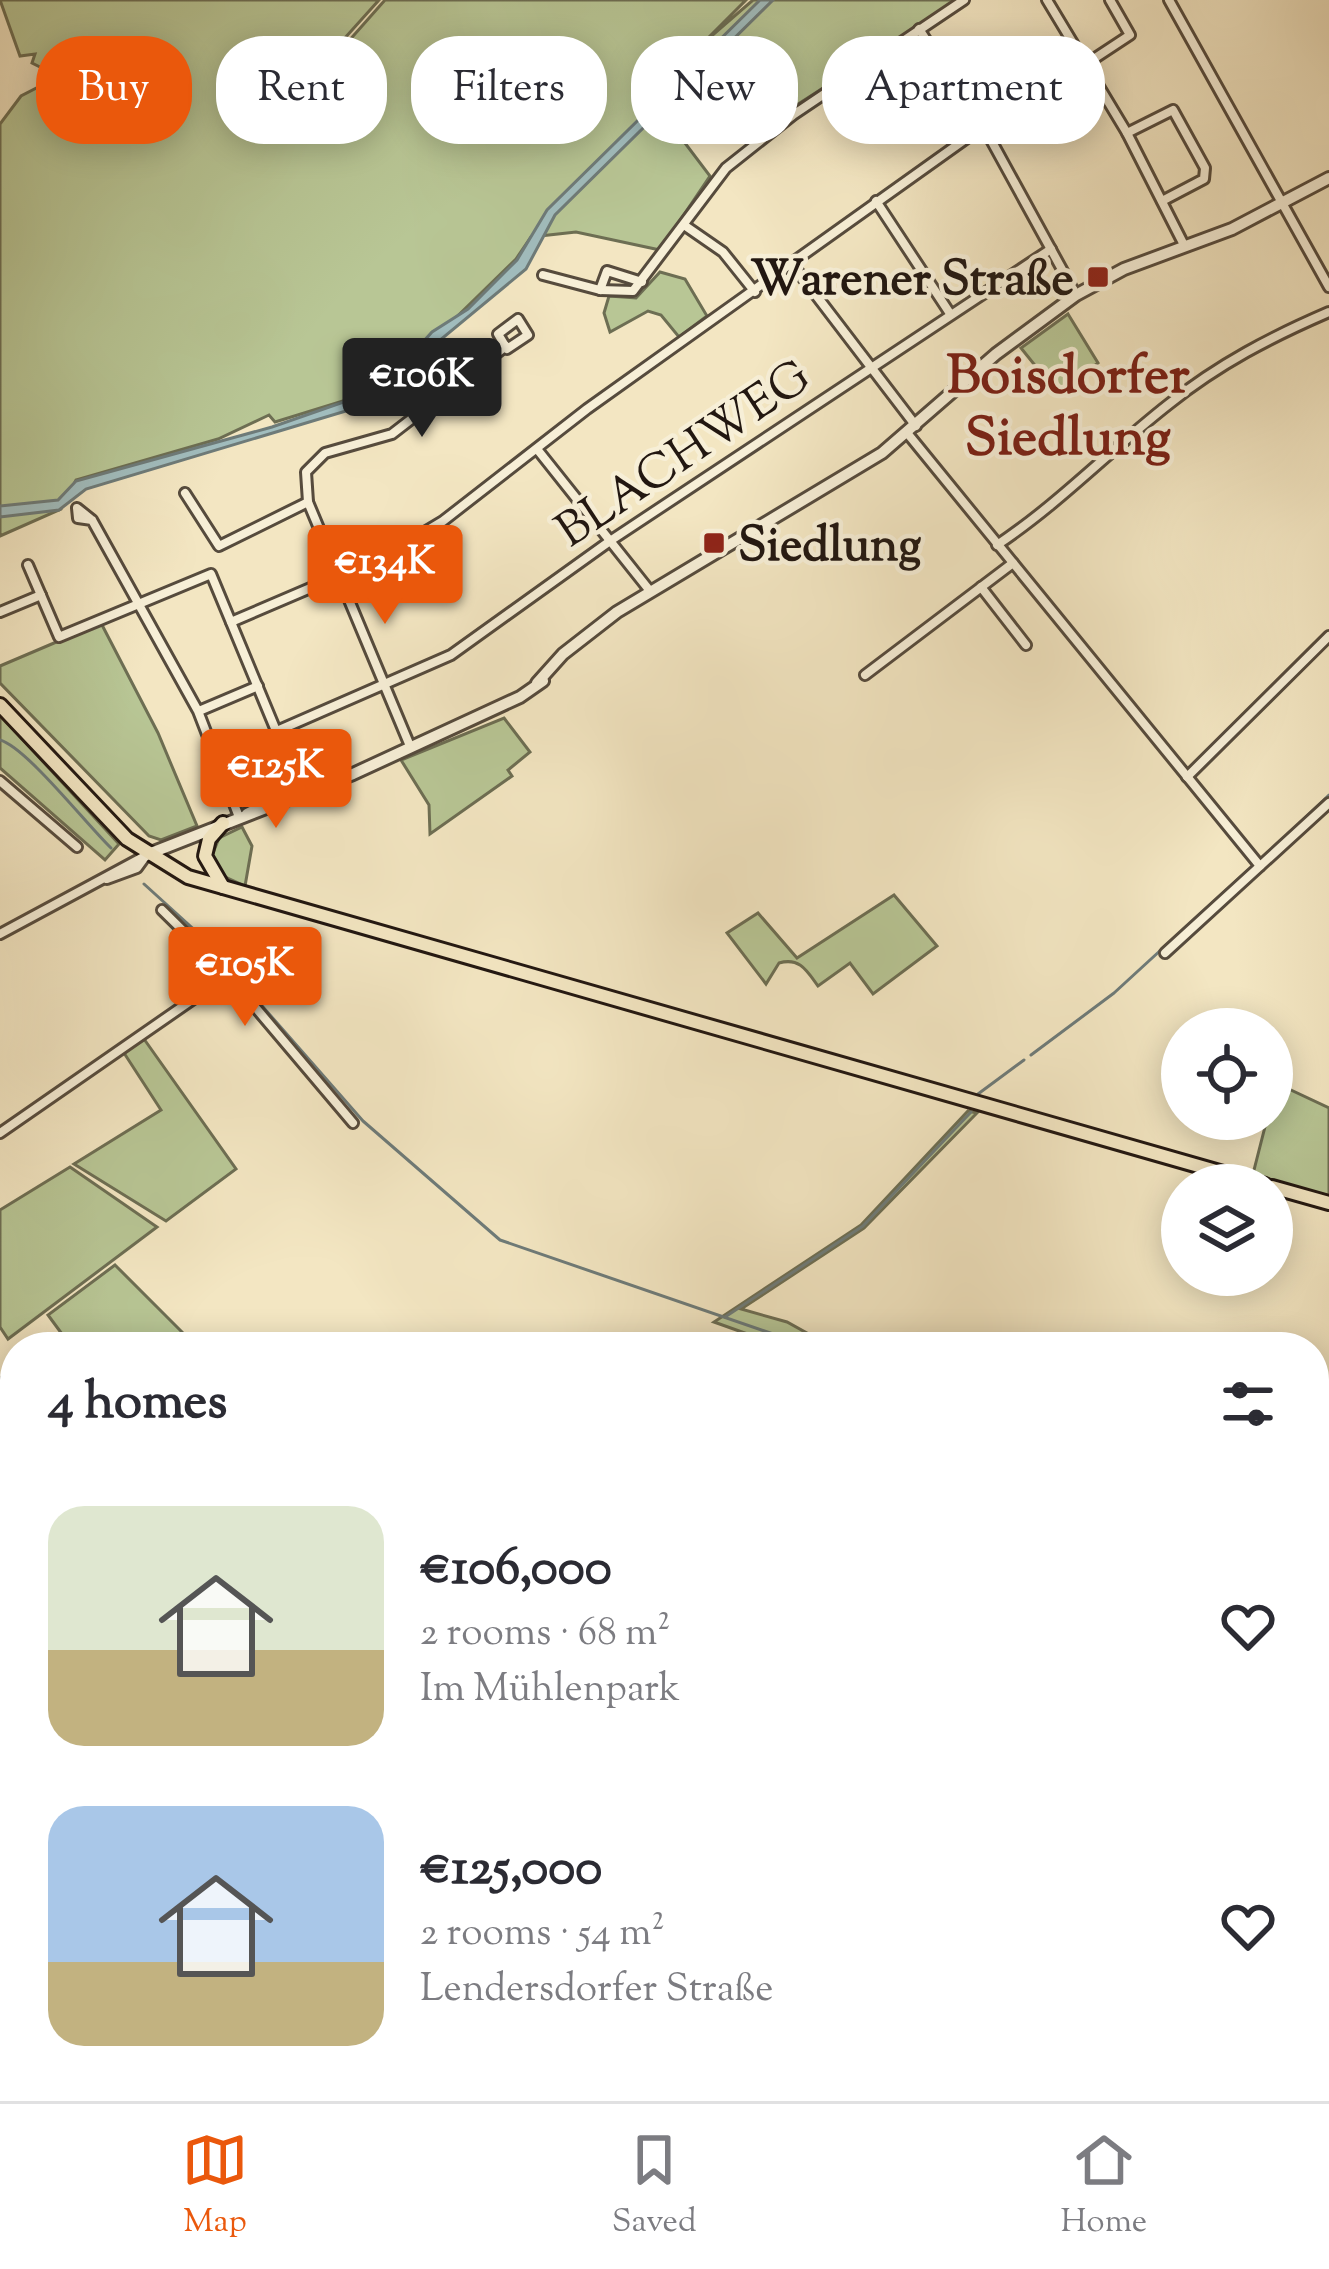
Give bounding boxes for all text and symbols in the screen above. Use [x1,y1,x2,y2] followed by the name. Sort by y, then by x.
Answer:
[36,36,192,144] chip: Buy
[216,36,387,144] chip: Rent
[411,36,607,144] chip: Filters
[631,36,798,144] chip: New
[822,36,1105,144] chip: Apartment
[750,248,1074,317] place label: Warener Straße
[1085,264,1111,290] marker: Warener Straße
[338,338,506,440] pin: €106K
[947,340,1190,480] district label: Boisdorfer Siedlung
[544,346,826,567] street label: BLACHWEG
[369,349,475,405] text: €106K
[738,514,921,583] place label: Siedlung
[301,525,469,627] pin: €134K
[701,530,727,556] marker: Siedlung
[335,536,435,592] text: €134K
[192,729,360,831] pin: €125K
[227,740,325,796] text: €125K
[161,927,329,1029] pin: €105K
[195,938,295,994] text: €105K
[1161,1008,1293,1296] map controls
[1161,1008,1293,1140] button: locate
[1161,1164,1293,1296] button: layers
[48,1368,227,1441] text: 4 homes
[1215,1371,1281,1437] icon: filters
[420,1534,612,1607] text: €106,000
[144,1554,288,1698] icon: home
[1215,1593,1281,1659] icon: heart
[420,1607,670,1663] text: 2 rooms · 68 m²
[420,1663,680,1719] text: Im Mühlenpark
[420,1834,602,1907] text: €125,000
[144,1854,288,1998] icon: home
[1215,1893,1281,1959] icon: heart
[420,1907,665,1963] text: 2 rooms · 54 m²
[420,1963,773,2019] text: Lendersdorfer Straße
[182,2127,248,2247] tab: Map
[612,2127,697,2247] tab: Saved
[1061,2127,1147,2247] tab: Home

